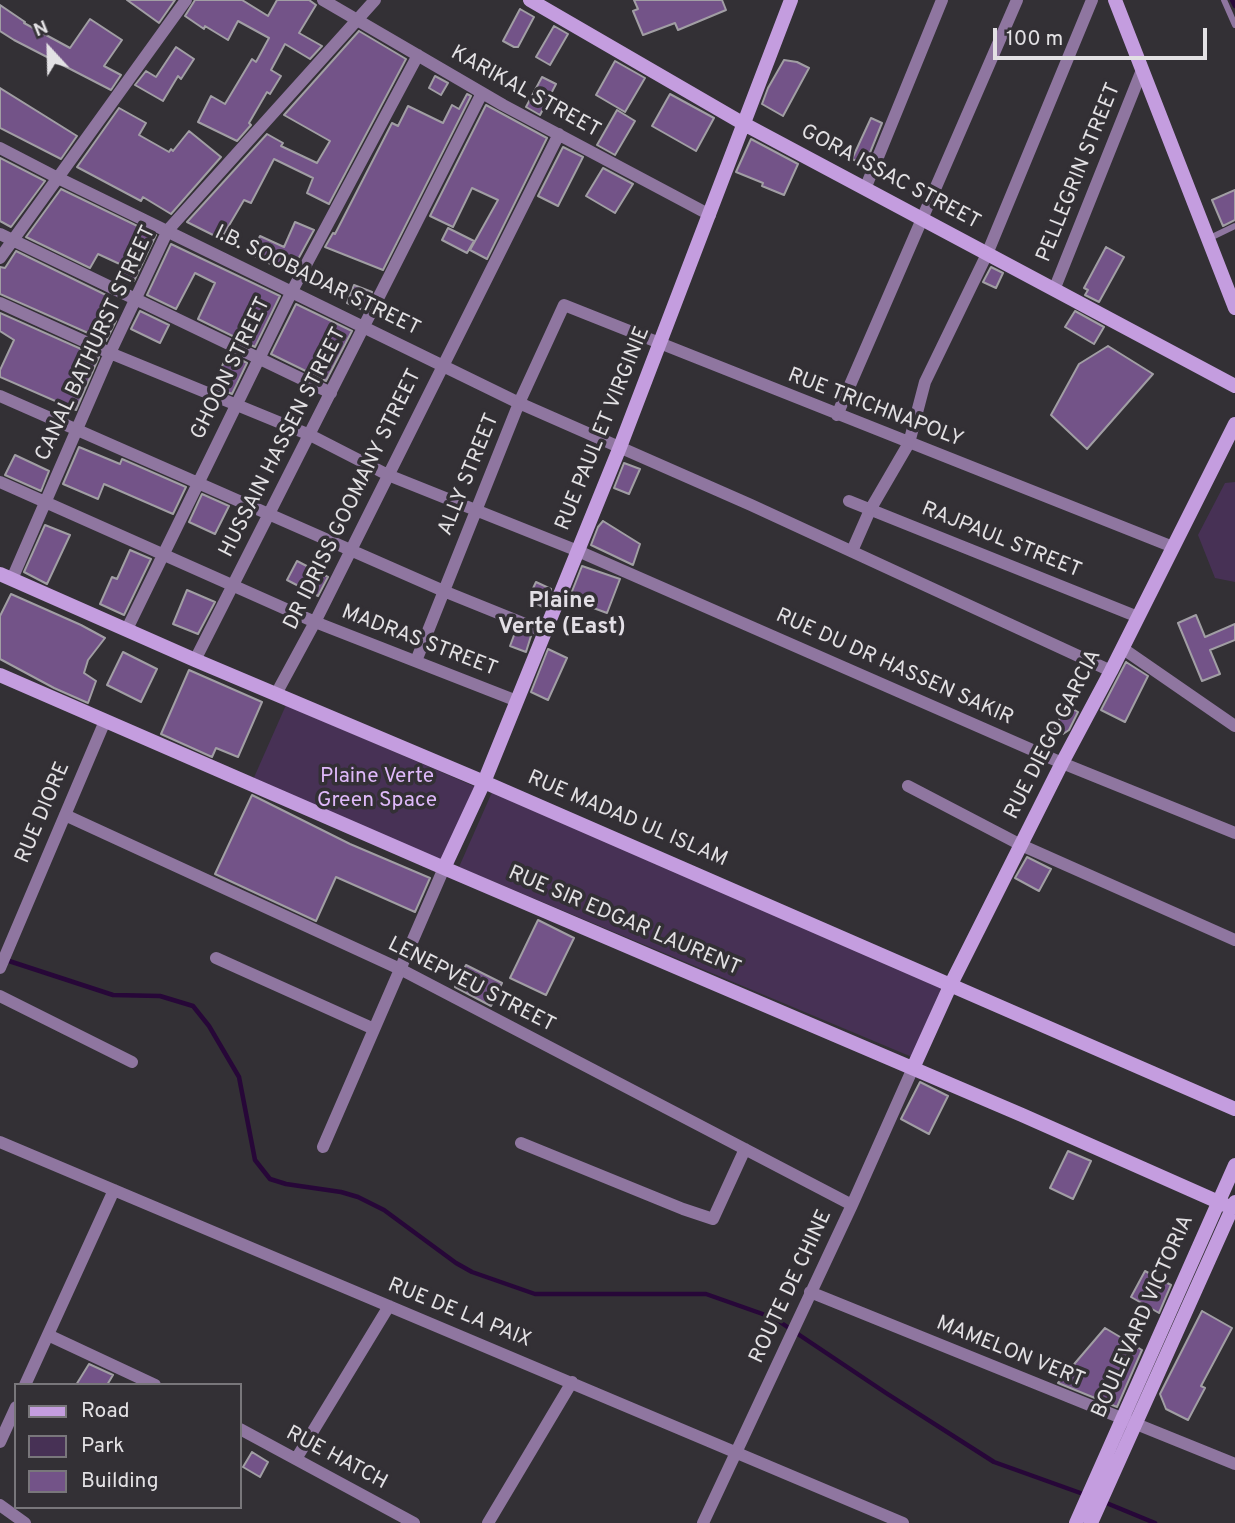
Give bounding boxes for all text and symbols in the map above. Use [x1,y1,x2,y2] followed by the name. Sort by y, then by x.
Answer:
[14,14,84,84] north arrow
[997,14,1210,58] scale bar
[30,16,52,43] text: N
[1006,26,1063,53] text: 100 m
[446,41,604,145] street label: KARIKAL STREET
[1033,80,1127,266] street label: PELLEGRIN STREET
[796,120,984,236] street label: GORA ISSAC STREET
[210,221,424,343] street label: I.B. SOOBADAR STREET
[31,222,163,466] street label: CANAL BATHURST STREET
[187,294,277,444] street label: GHOON STREET
[551,323,657,535] street label: RUE PAUL ET VIRGINIE
[215,324,353,562] street label: HUSSAIN HASSEN STREET
[784,364,966,454] street label: RUE TRICHNAPOLY
[280,366,428,634] street label: DR IDRISS GOOMANY STREET
[434,410,506,540] street label: ALLY STREET
[917,497,1085,585] street label: RAJPAUL STREET
[498,588,626,642] district label: Plaine Verte (East)
[338,601,500,683] street label: MADRAS STREET
[771,604,1017,732] street label: RUE DU DR HASSEN SAKIR
[1000,646,1108,824] street label: RUE DIEGO GARCIA
[11,759,77,867] street label: RUE DIORE
[317,765,437,815] park label: Plaine Verte Green Space
[523,766,731,874] street label: RUE MADAD UL ISLAM
[504,862,744,982] street label: RUE SIR EDGAR LAURENT
[383,933,559,1039] street label: LENEPVEU STREET
[745,1206,839,1368] street label: ROUTE DE CHINE
[1088,1212,1200,1422] street label: BOULEVARD VICTORIA
[384,1274,534,1354] street label: RUE DE LA PAIX
[932,1312,1088,1394] street label: MAMELON VERT
[14,1383,242,1509] legend
[81,1398,130,1425] text: Road
[281,1422,391,1496] street label: RUE HATCH
[81,1433,124,1460] text: Park
[81,1468,159,1495] text: Building

